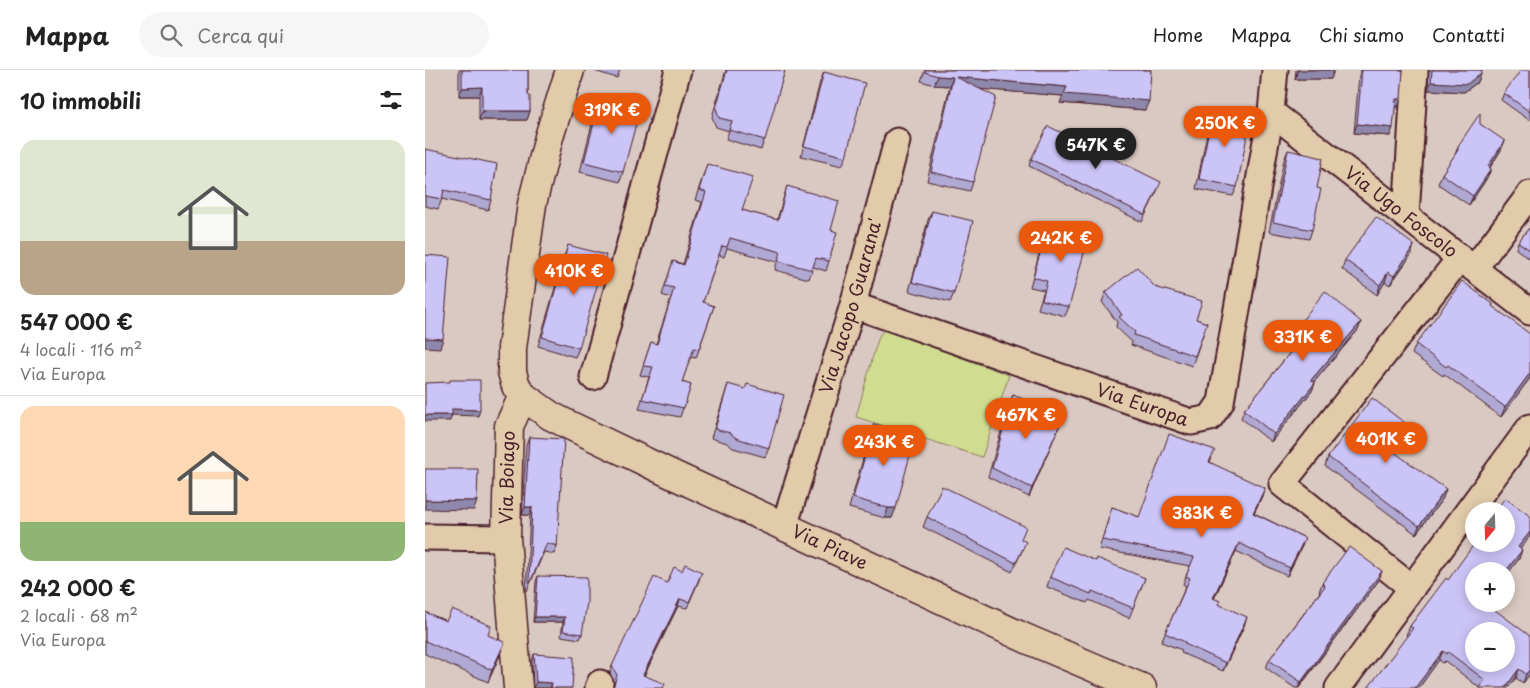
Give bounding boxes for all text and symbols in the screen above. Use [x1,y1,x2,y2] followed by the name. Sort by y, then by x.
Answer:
[139,12,489,57] search box
[25,17,109,53] text: Mappa
[157,21,185,49] icon: search
[197,21,284,49] text: Cerca qui
[1153,21,1203,48] text: Home
[1231,21,1291,48] text: Mappa
[1319,21,1404,48] text: Chi siamo
[1432,21,1505,48] text: Contatti
[20,84,141,116] text: 10 immobili
[377,86,405,114] icon: filters
[571,92,653,135] pin: 319K €
[584,97,640,121] text: 319K €
[1184,106,1266,148] pin: 250K €
[1195,110,1255,134] text: 250K €
[1055,128,1137,170] pin: 547K €
[1066,132,1126,156] text: 547K €
[1339,159,1464,263] street label: Via Ugo Foscolo
[168,173,258,263] icon: home
[811,215,888,397] street label: Via Jacopo Guarana'
[1020,220,1102,263] pin: 242K €
[1030,225,1092,249] text: 242K €
[533,254,615,296] pin: 410K €
[545,258,603,282] text: 410K €
[20,305,133,337] text: 547 000 €
[1262,320,1344,362] pin: 331K €
[1274,324,1332,348] text: 331K €
[20,337,142,361] text: 4 locali · 116 m²
[20,361,105,385] text: Via Europa
[1093,375,1193,432] street label: Via Europa
[985,398,1067,440] pin: 467K €
[996,402,1056,426] text: 467K €
[1345,422,1427,464] pin: 401K €
[843,424,925,467] pin: 243K €
[1356,426,1416,450] text: 401K €
[854,429,914,453] text: 243K €
[491,430,521,525] street label: Via Boiago
[168,438,258,528] icon: home
[1161,496,1243,538] pin: 383K €
[1172,500,1232,524] text: 383K €
[1465,502,1515,552] north arrow
[1465,502,1515,672] map controls
[788,517,873,576] street label: Via Piave
[1465,562,1515,612] button: +
[20,571,136,603] text: 242 000 €
[20,603,138,627] text: 2 locali · 68 m²
[1465,622,1515,672] button: −
[20,627,105,651] text: Via Europa

